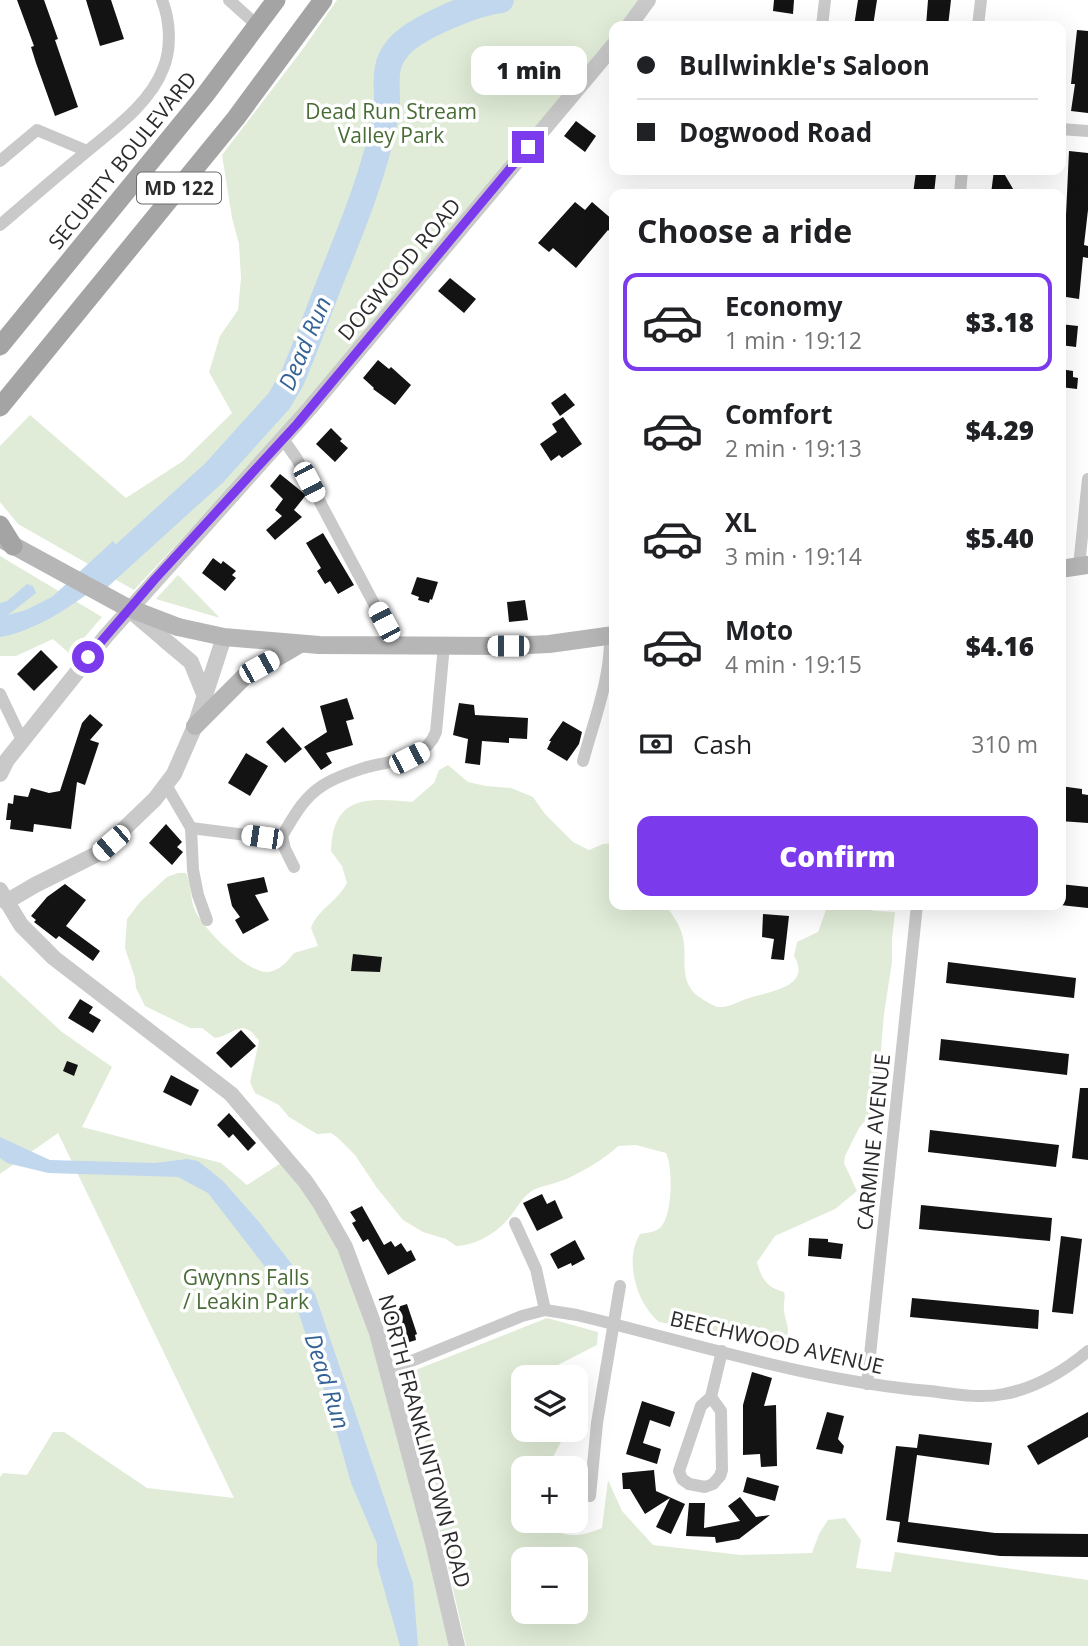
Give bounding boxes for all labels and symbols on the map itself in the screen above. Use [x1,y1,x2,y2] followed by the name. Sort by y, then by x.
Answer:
[470,46,586,94] callout: 1 min
[42,65,202,255] street label: SECURITY BOULEVARD
[305,97,477,149] park label: Dead Run Stream Valley Park
[512,131,544,163] route end
[137,172,221,204] road number: MD 122
[331,192,467,346] street label: DOGWOOD ROAD
[270,291,338,395] water label: Dead Run
[290,459,329,505] car
[365,599,404,645] car
[488,636,530,657] car
[72,641,104,673] route start
[236,648,283,686] car
[386,739,433,777] car
[89,821,134,865] car
[240,824,285,850] car
[850,1052,896,1232] street label: CARMINE AVENUE
[183,1263,309,1315] park label: Gwynns Falls / Leakin Park
[372,1291,478,1591] street label: NORTH FRANKLINTOWN ROAD
[667,1304,887,1380] street label: BEECHWOOD AVENUE
[298,1329,358,1433] water label: Dead Run

